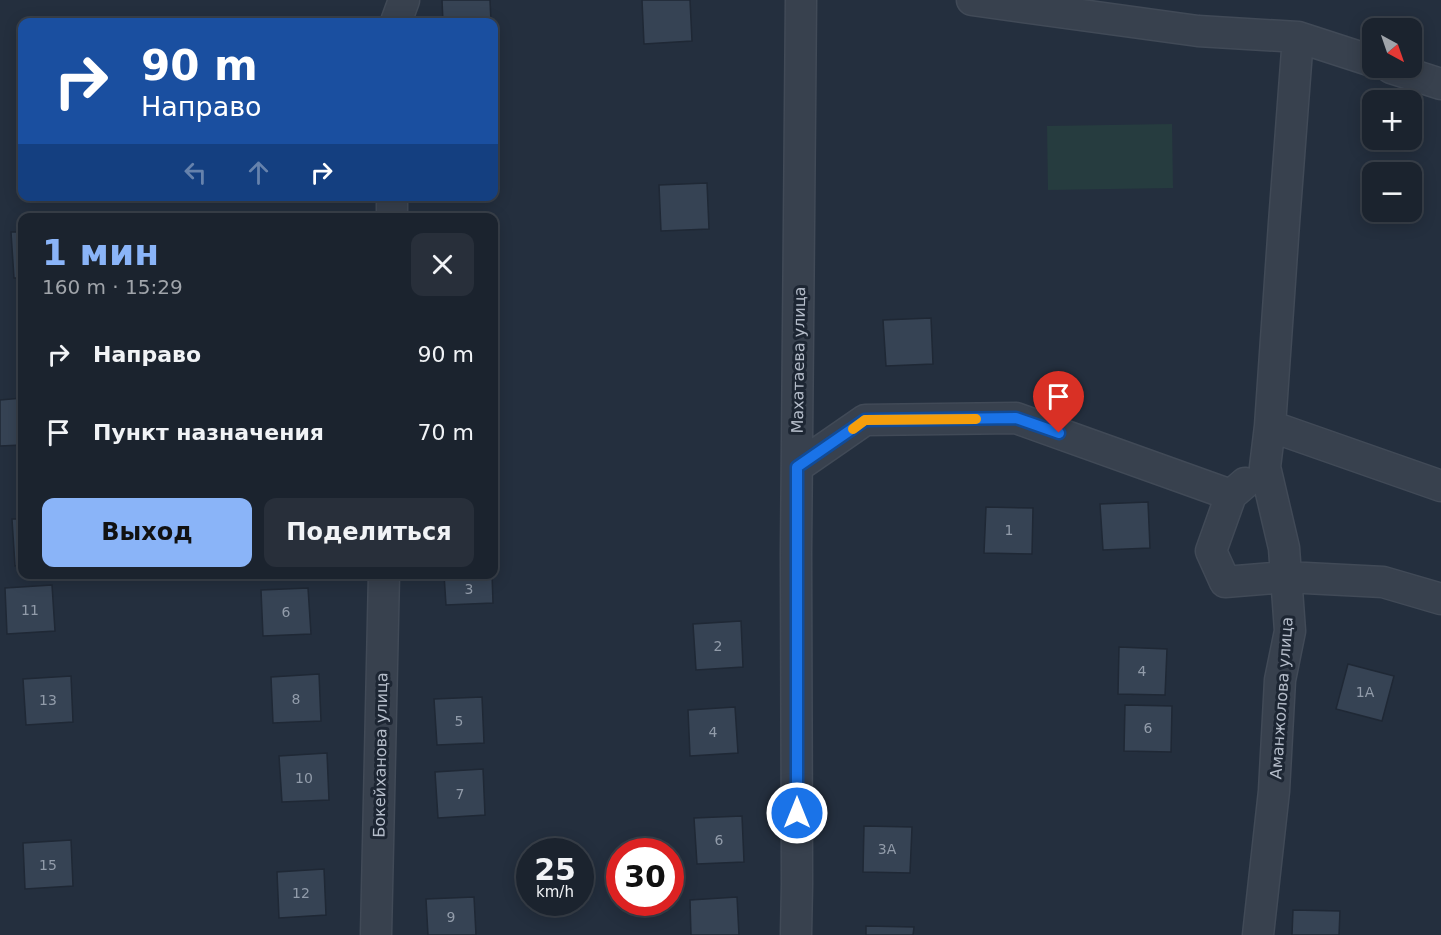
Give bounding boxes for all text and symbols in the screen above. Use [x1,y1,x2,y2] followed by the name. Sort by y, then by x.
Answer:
[1362,18,1422,78] north arrow
[1362,18,1422,222] map controls
[141,41,258,90] text: 90 m
[42,42,120,120] icon: right
[1362,90,1422,150] button: +
[141,91,262,122] text: Направо
[179,156,212,189] icon: left
[242,156,275,189] icon: ahead
[305,156,338,189] icon: right
[1362,162,1422,222] button: −
[42,232,159,273] text: 1 мин
[411,233,474,296] button: close
[42,275,183,299] text: 160 m · 15:29
[788,286,809,434] street label: Махатаева улица
[42,338,75,371] icon: right
[93,342,201,367] text: Направо
[418,342,474,367] text: 90 m
[1033,371,1084,433] pin
[1042,380,1075,413] icon: arrive
[42,416,75,449] icon: arrive
[93,420,324,445] text: Пункт назначения
[418,420,474,445] text: 70 m
[42,498,252,567] button: Выход
[264,498,474,567] button: Поделиться
[1005,522,1013,538] house number: 1
[465,581,473,597] house number: 3
[21,602,39,618] house number: 11
[282,604,291,620] house number: 6
[1266,616,1297,780] street label: Аманжолова улица
[714,638,722,654] house number: 2
[1138,663,1147,679] house number: 4
[370,672,391,838] street label: Бокейханова улица
[1356,684,1375,700] house number: 1А
[292,691,300,707] house number: 8
[39,692,57,708] house number: 13
[455,713,463,729] house number: 5
[1144,720,1153,736] house number: 6
[709,724,718,740] house number: 4
[295,770,313,786] house number: 10
[765,781,829,845] position arrow
[456,786,464,802] house number: 7
[715,832,724,848] house number: 6
[606,838,684,916] speed limit sign: 30
[878,841,897,857] house number: 3А
[534,852,576,887] text: 25
[39,857,57,873] house number: 15
[536,883,574,901] text: km/h
[292,885,310,901] house number: 12
[447,909,455,925] house number: 9

